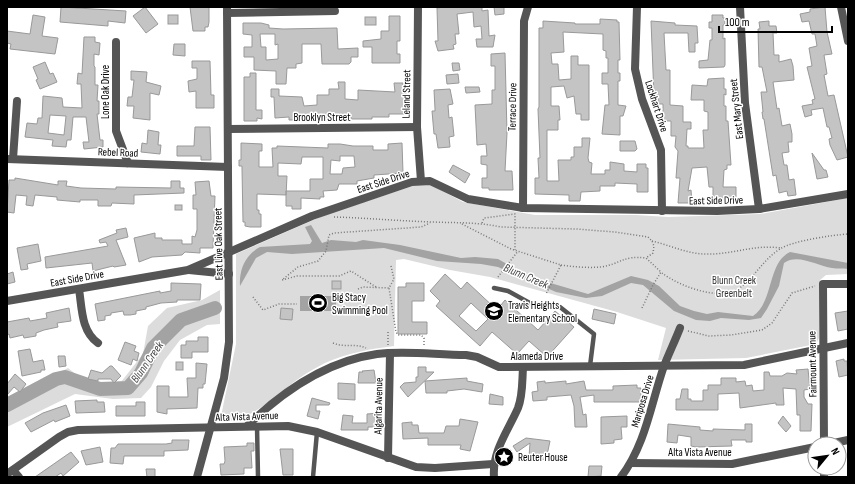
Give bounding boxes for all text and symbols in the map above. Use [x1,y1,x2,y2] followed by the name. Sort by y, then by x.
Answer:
[719,8,832,34] scale bar
[725,15,750,30] text: 100 m
[99,65,112,119] street label: Lone Oak Drive
[400,69,413,119] street label: Leland Street
[727,77,746,140] street label: East Mary Street
[642,79,671,134] street label: Lockhart Drive
[506,83,519,131] street label: Terrace Drive
[293,111,351,124] street label: Brooklyn Street
[98,145,139,160] street label: Rebel Road
[355,167,411,196] street label: East Side Drive
[689,194,743,207] street label: East Side Drive
[211,207,226,281] street label: East Live Oak Street
[501,260,551,293] water label: Blunn Creek
[49,267,105,290] street label: East Side Drive
[712,274,757,300] park label: Blunn Creek Greenbelt
[332,291,388,317] place label: Big Stacy Swimming Pool
[307,292,329,314] sports icon: Big Stacy Swimming Pool
[508,299,577,325] place label: Travis Heights Elementary School
[483,300,505,322] school or university icon: Travis Heights Elementary School
[805,331,820,397] street label: Fairmount Avenue
[128,338,167,386] water label: Blunn Creek
[510,350,563,363] street label: Alameda Drive
[628,373,657,429] street label: Mariposa Drive
[371,378,385,436] street label: Algarita Avenue
[214,409,279,424] street label: Alta Vista Avenue
[807,436,847,476] north arrow
[493,446,515,468] place icon: Reuter House
[667,446,732,459] street label: Alta Vista Avenue
[828,446,842,457] text: N
[518,451,568,464] place label: Reuter House

